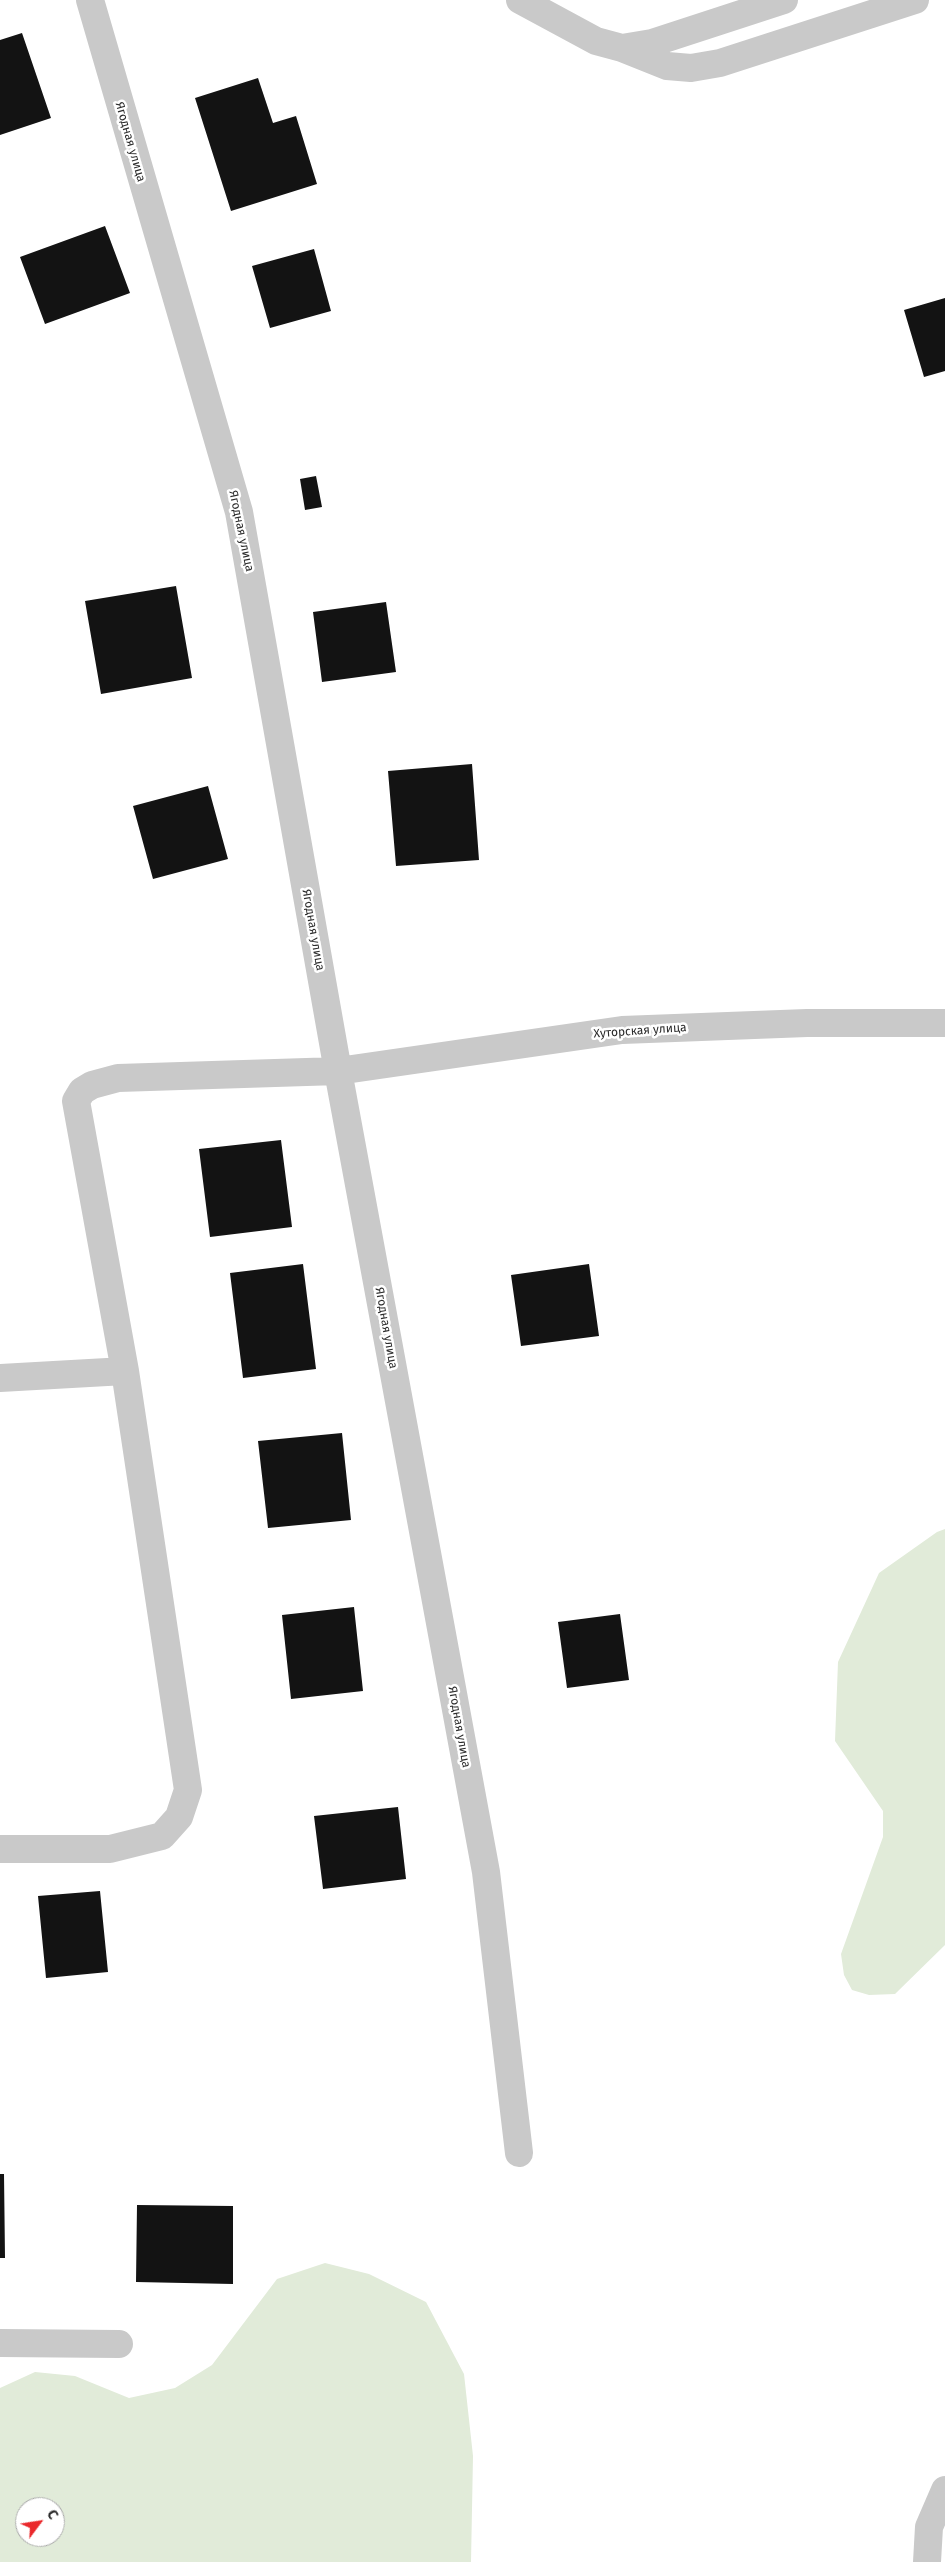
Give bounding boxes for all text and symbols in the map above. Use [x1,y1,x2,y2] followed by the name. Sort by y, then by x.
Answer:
[112,100,148,184] street label: Ягодная улица
[225,489,257,573] street label: Ягодная улица
[299,888,327,972] street label: Ягодная улица
[593,1021,687,1041] street label: Хуторская улица
[372,1286,400,1370] street label: Ягодная улица
[445,1685,473,1769] street label: Ягодная улица
[15,2497,65,2547] north arrow
[43,2507,62,2522] text: С

